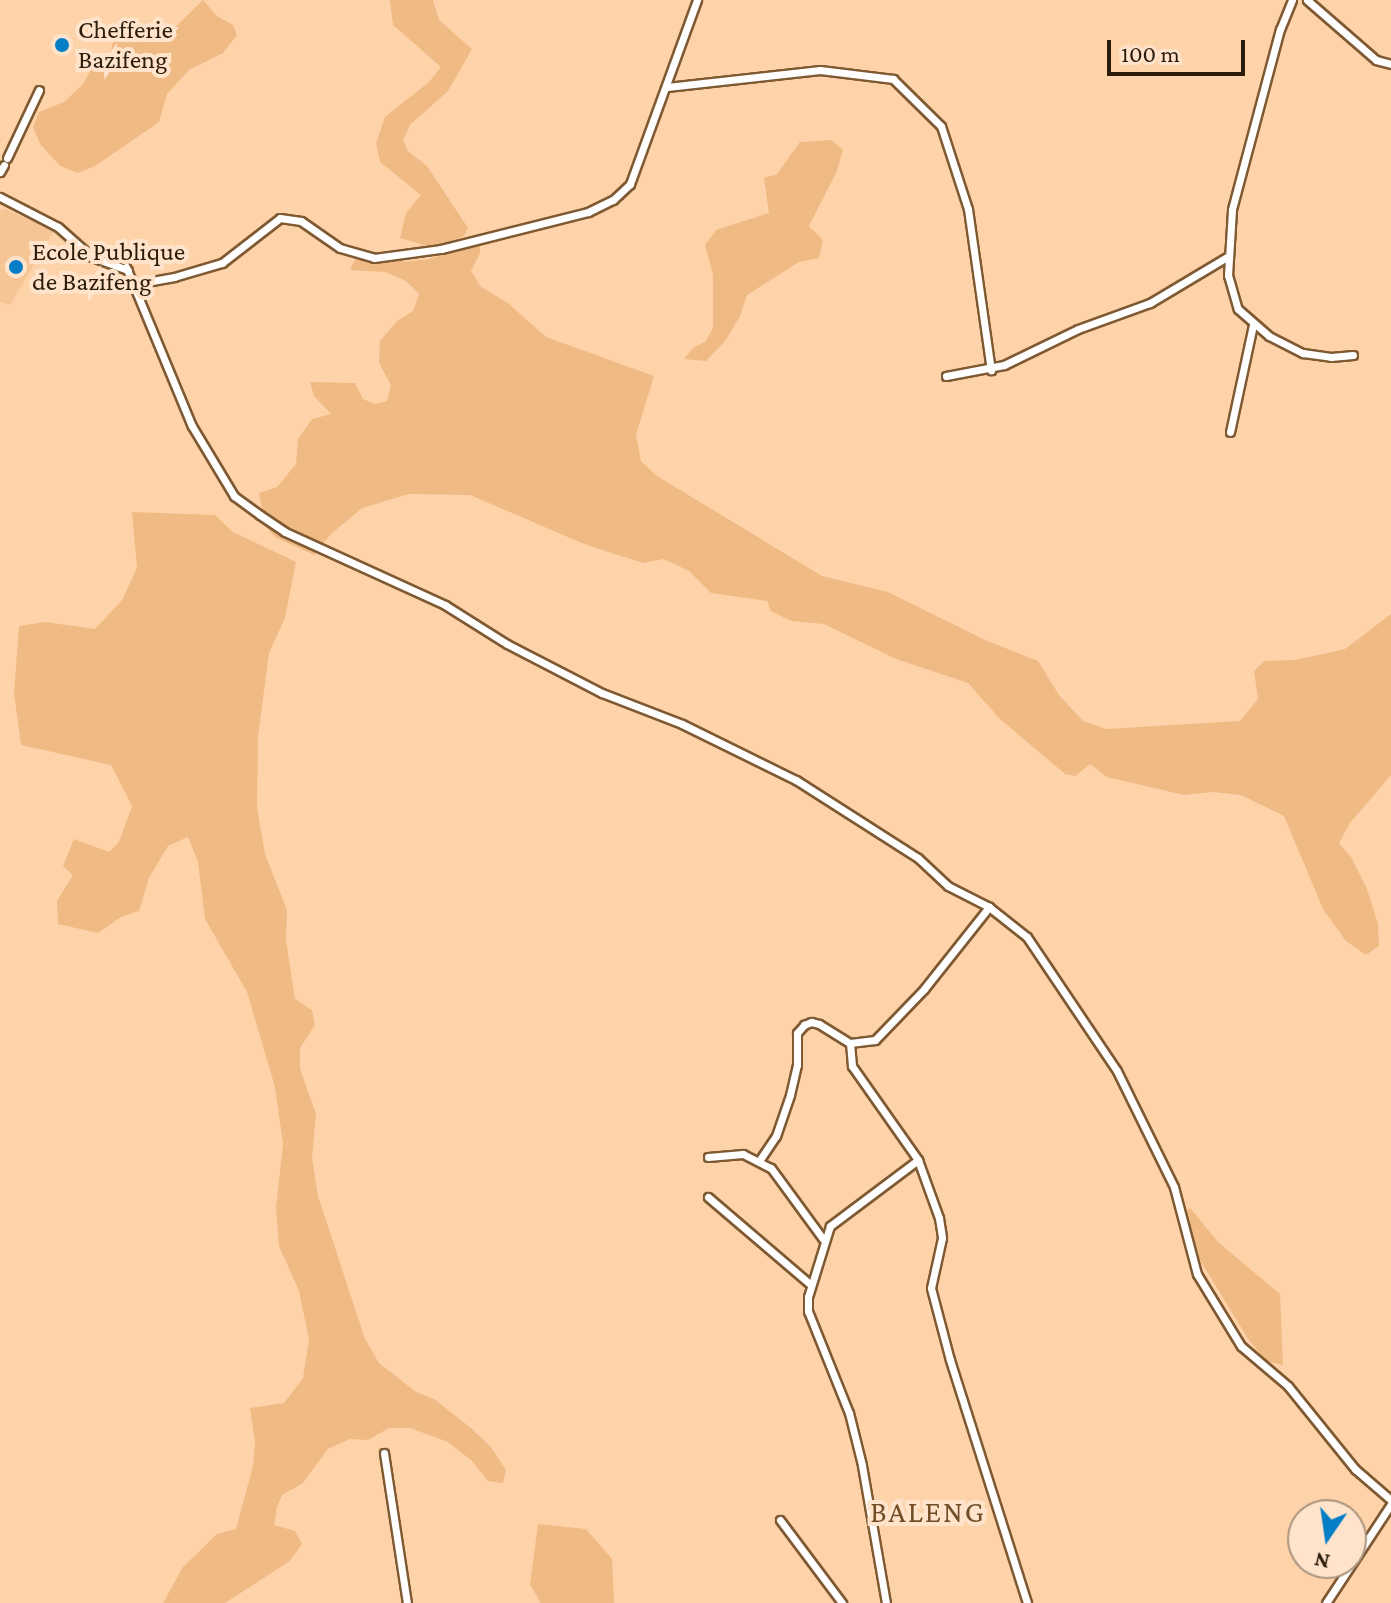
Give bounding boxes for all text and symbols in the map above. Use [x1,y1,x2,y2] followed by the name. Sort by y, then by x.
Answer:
[78,14,173,76] place label: Chefferie Bazifeng
[1111,24,1249,74] scale bar
[53,36,71,54] marker: Chefferie Bazifeng
[1121,40,1180,67] text: 100 m
[32,236,185,298] place label: Ecole Publique de Bazifeng
[7,258,25,276] marker: Ecole Publique de Bazifeng
[870,1494,986,1530] district label: BALENG
[1287,1499,1367,1579] north arrow
[1312,1547,1332,1575] text: N

